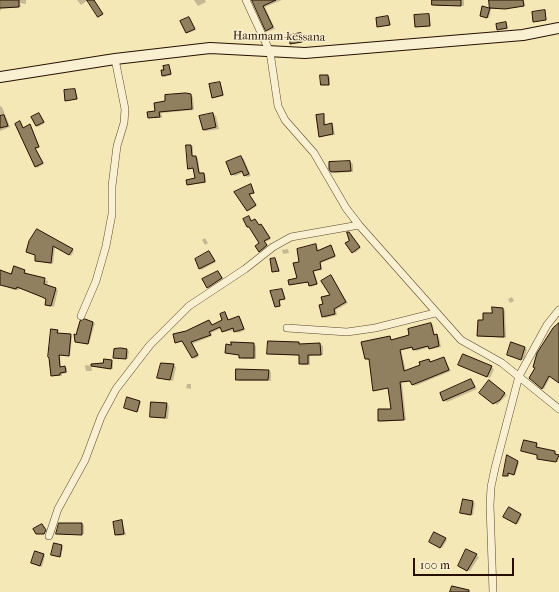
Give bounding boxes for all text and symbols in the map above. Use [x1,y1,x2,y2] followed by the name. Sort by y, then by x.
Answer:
[233,29,325,45] street label: Hammam-kessana
[415,550,516,576] scale bar
[420,558,450,572] text: 100 m

